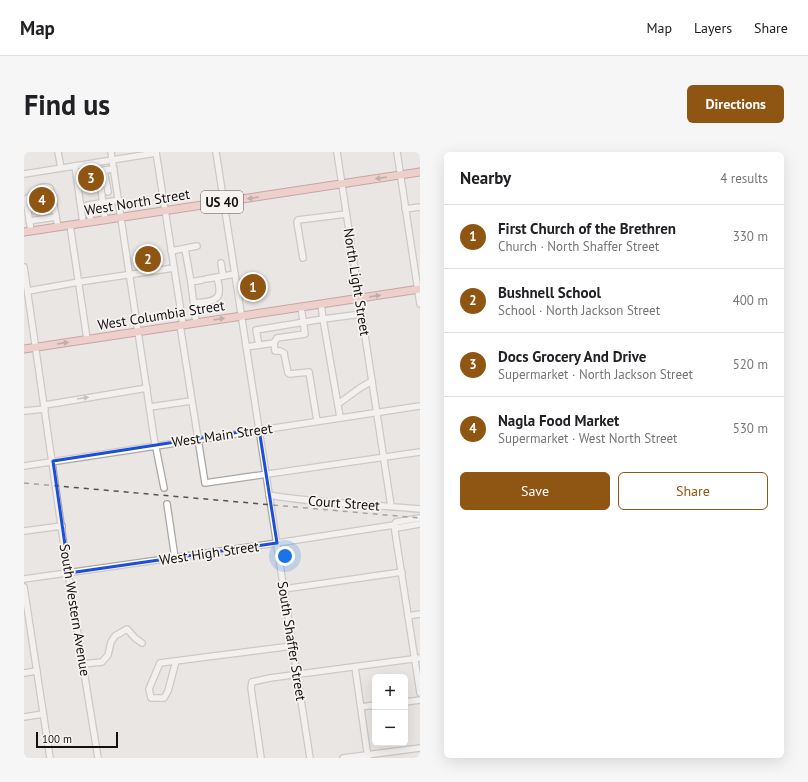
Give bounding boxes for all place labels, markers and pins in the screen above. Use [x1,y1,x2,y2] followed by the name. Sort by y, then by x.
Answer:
[78,163,104,193] pin: 3
[29,185,55,215] pin: 4
[135,244,161,274] pin: 2
[240,272,266,302] pin: 1

